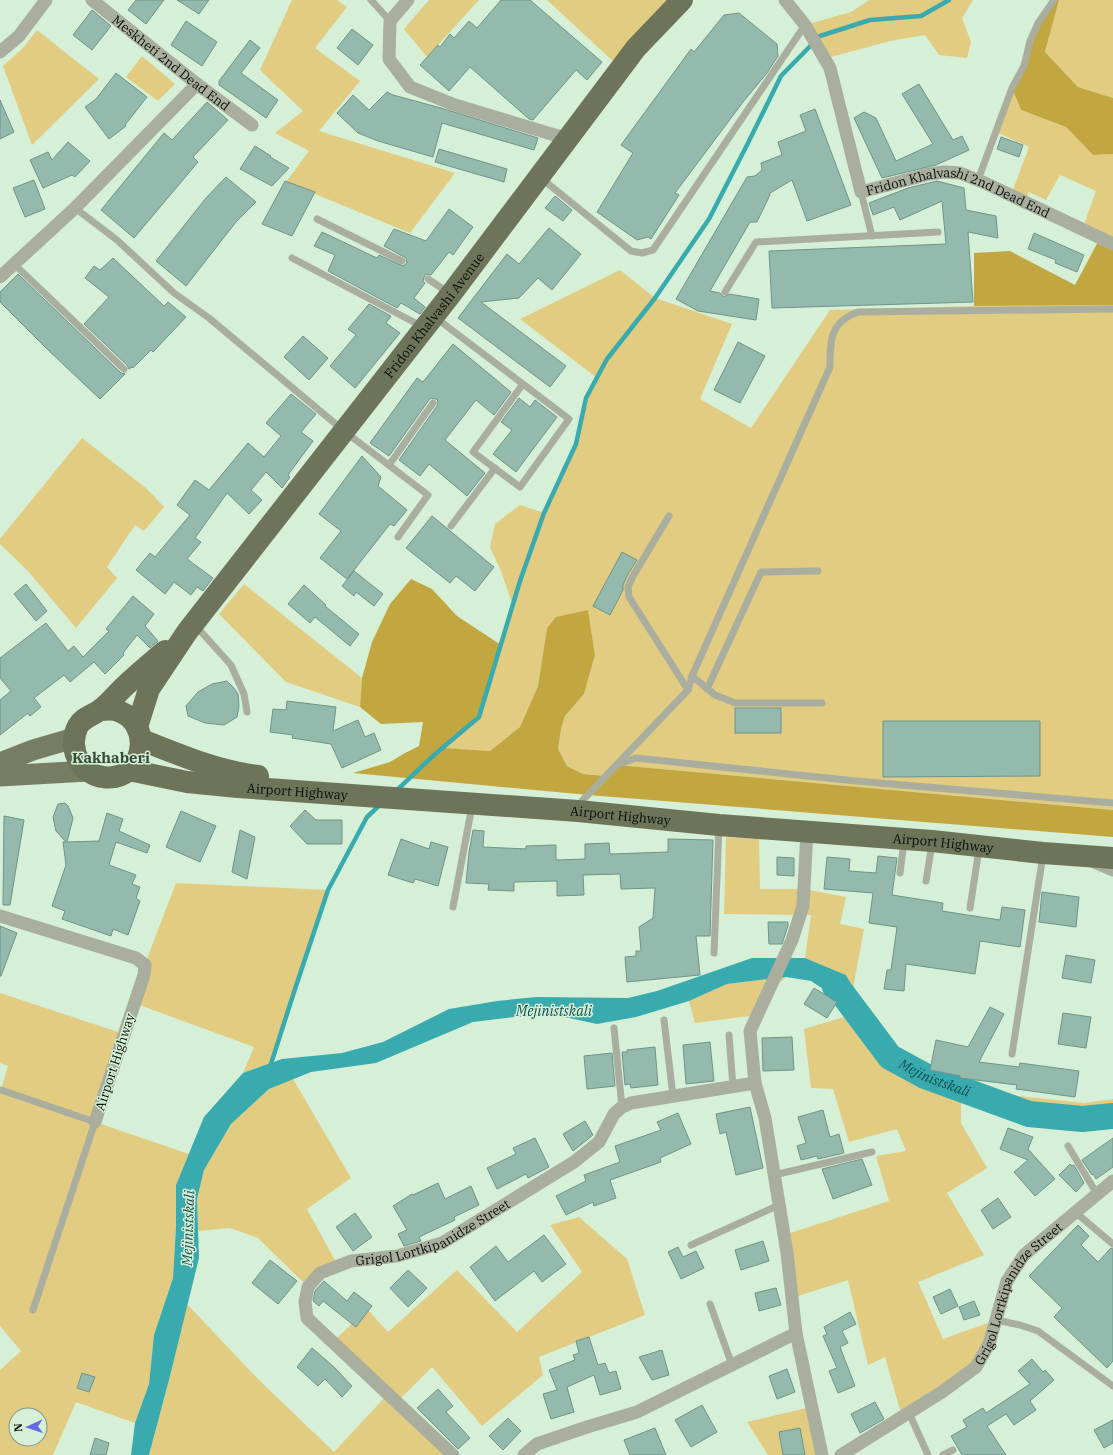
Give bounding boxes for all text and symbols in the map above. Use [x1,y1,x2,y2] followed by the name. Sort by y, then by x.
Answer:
[109,11,233,114] street label: Meskheti 2nd Dead End
[864,163,1053,221] street label: Fridon Khalvashi 2nd Dead End
[380,249,488,381] street label: Fridon Khalvashi Avenue
[72,748,150,767] district label: Kakhaberi
[246,779,348,803] street label: Airport Highway
[570,802,672,829] street label: Airport Highway
[892,830,995,856] street label: Airport Highway
[515,1002,593,1020] water label: Mejinistskali
[91,1011,139,1113] street label: Airport Highway
[895,1054,974,1101] water label: Mejinistskali
[178,1189,198,1267] water label: Mejinistskali
[355,1195,513,1269] street label: Grigol Lortkipanidze Street
[970,1218,1066,1368] street label: Grigol Lortkipanidze Street
[8,1407,48,1447] north arrow
[11,1423,25,1432] text: N

